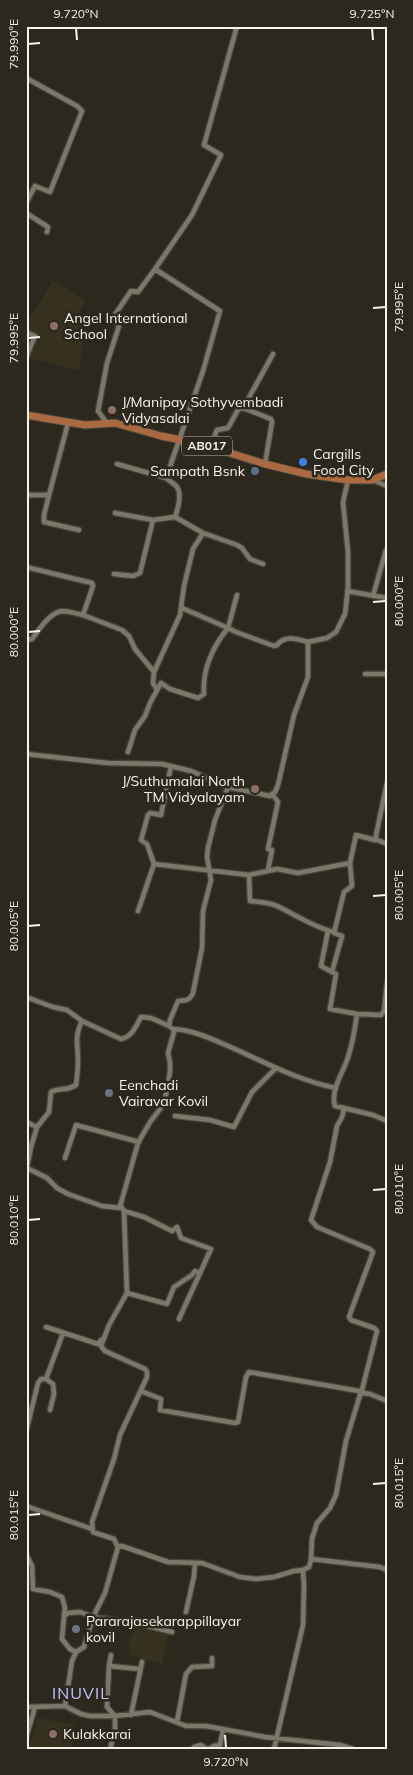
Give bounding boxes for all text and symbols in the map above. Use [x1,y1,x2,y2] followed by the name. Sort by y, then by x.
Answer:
[54,6,98,21] text: 9.720°N
[350,6,394,21] text: 9.725°N
[6,19,21,69] text: 79.990°E
[391,282,406,332] text: 79.995°E
[64,309,188,343] place label: Angel International School
[6,313,21,363] text: 79.995°E
[48,320,60,332] marker: Angel International School
[122,393,283,427] place label: J/Manipay Sothyvembadi Vidyasalai
[106,404,118,416] marker: J/Manipay Sothyvembadi Vidyasalai
[182,436,232,456] road number: AB017
[313,445,375,479] place label: Cargills Food City
[297,456,309,468] marker: Cargills Food City
[150,462,246,480] place label: Sampath Bsnk
[249,465,261,477] marker: Sampath Bsnk
[391,576,406,626] text: 80.000°E
[6,607,21,657] text: 80.000°E
[122,772,245,806] place label: J/Suthumalai North TM Vidyalayam
[249,783,261,795] marker: J/Suthumalai North TM Vidyalayam
[391,870,406,920] text: 80.005°E
[6,901,21,951] text: 80.005°E
[119,1076,208,1110] place label: Eenchadi Vairavar Kovil
[103,1087,115,1099] marker: Eenchadi Vairavar Kovil
[391,1164,406,1214] text: 80.010°E
[6,1195,21,1245] text: 80.010°E
[391,1458,406,1508] text: 80.015°E
[6,1490,21,1540] text: 80.015°E
[86,1612,242,1646] place label: Pararajasekarappillayar kovil
[70,1623,82,1635] marker: Pararajasekarappillayar kovil
[52,1683,110,1703] district label: INUVIL
[63,1725,131,1743] place label: Kulakkarai
[47,1728,59,1740] marker: Kulakkarai
[204,1754,248,1769] text: 9.720°N

